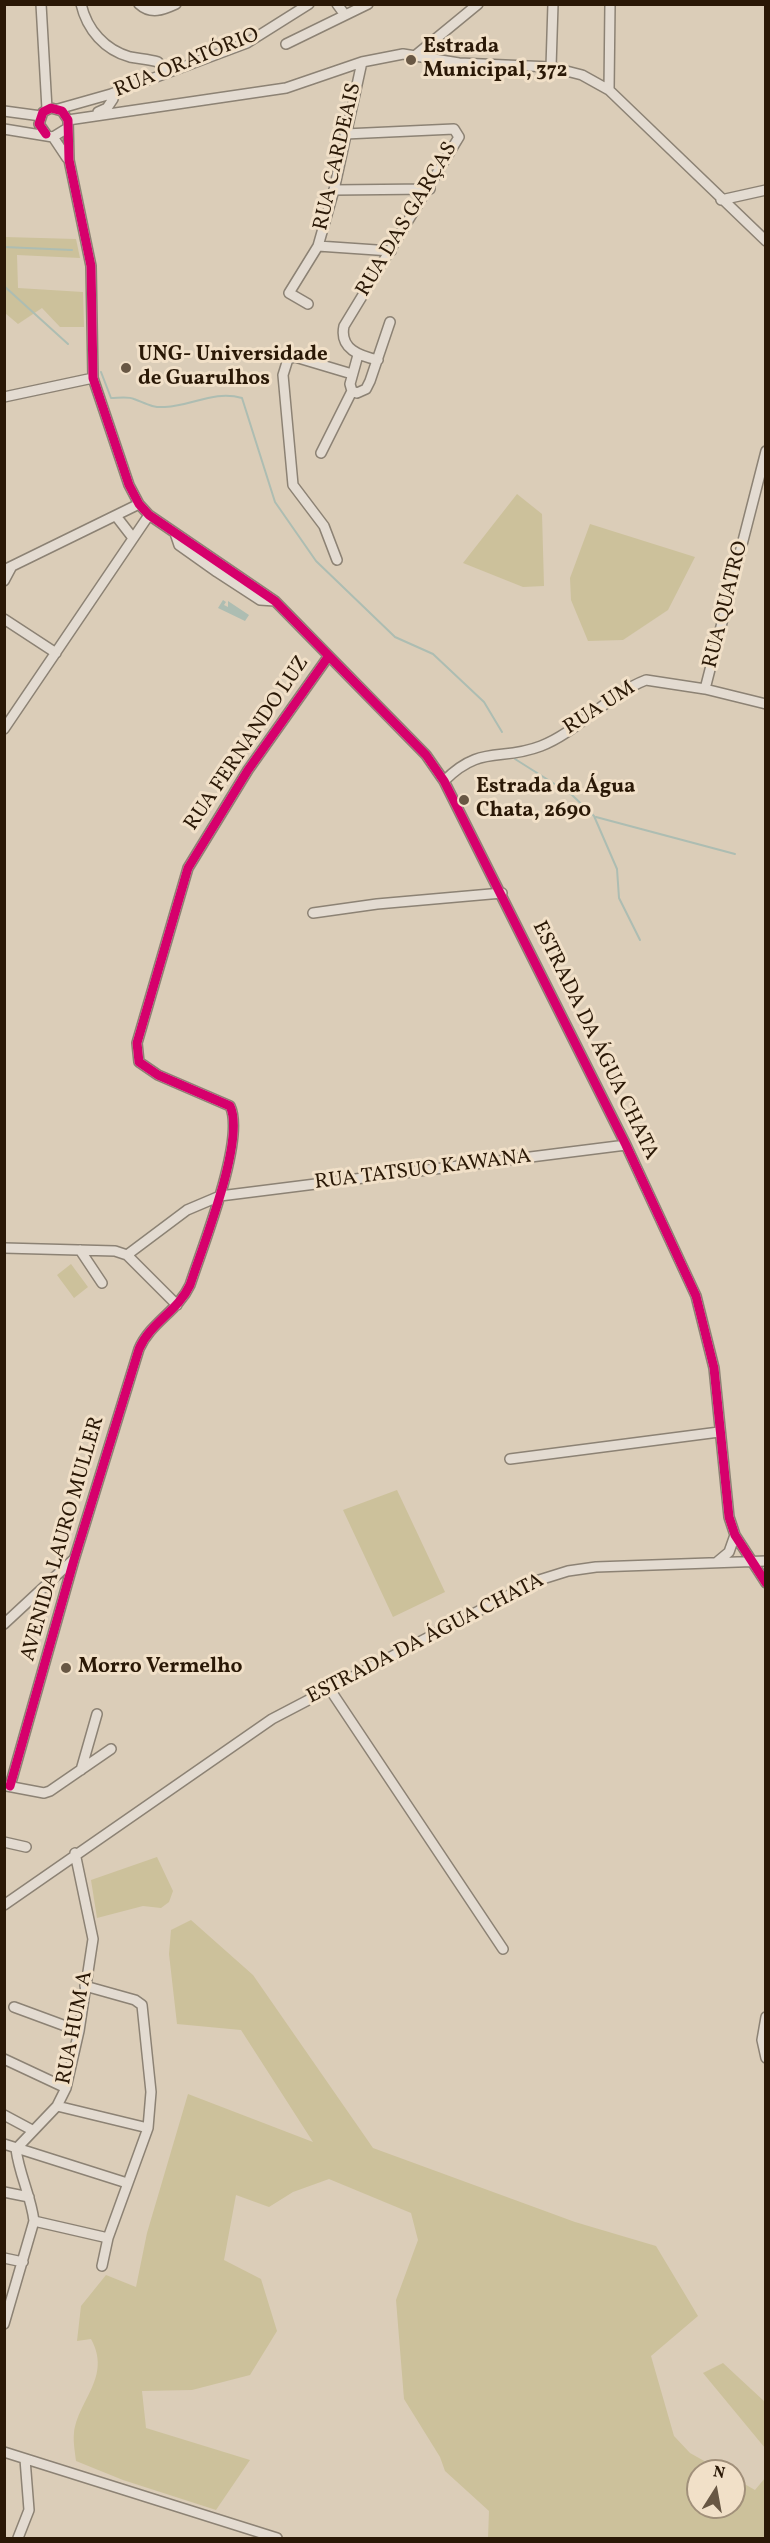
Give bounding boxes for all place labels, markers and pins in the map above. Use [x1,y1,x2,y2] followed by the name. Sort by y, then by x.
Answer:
[423,35,567,85] place label: Estrada Municipal, 372
[404,53,418,67] marker: Estrada Municipal, 372
[138,343,328,393] place label: UNG- Universidade de Guarulhos
[119,361,133,375] marker: UNG- Universidade de Guarulhos
[476,775,636,825] place label: Estrada da Água Chata, 2690
[457,793,471,807] marker: Estrada da Água Chata, 2690
[78,1655,242,1681] place label: Morro Vermelho
[59,1661,73,1675] marker: Morro Vermelho

